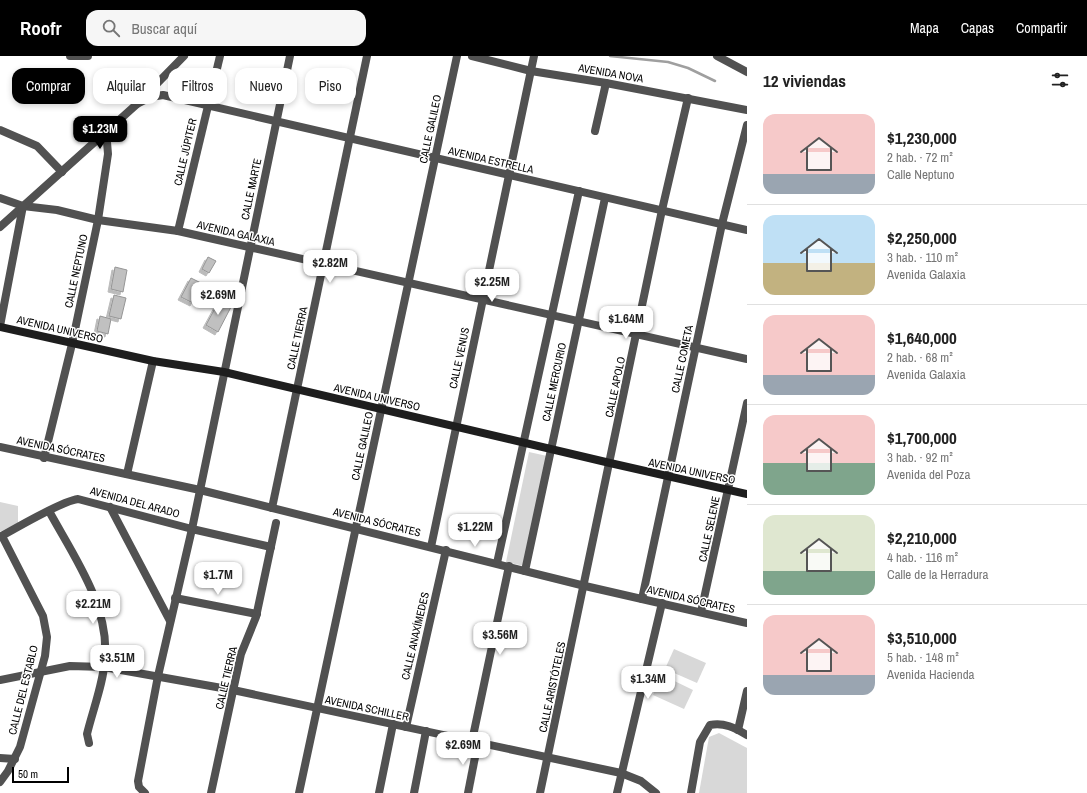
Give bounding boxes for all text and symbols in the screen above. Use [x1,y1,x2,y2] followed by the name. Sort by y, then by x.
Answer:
[86,10,366,46] search box
[20,15,62,41] text: Roofr
[100,17,122,39] icon: search
[132,18,197,39] text: Buscar aquí
[910,19,939,37] text: Mapa
[961,19,994,37] text: Capas
[1016,19,1067,37] text: Compartir
[576,60,646,86] street label: AVENIDA NOVA
[12,68,85,104] chip: Comprar
[93,68,160,104] chip: Alquilar
[168,68,227,104] chip: Filtros
[235,68,297,104] chip: Nuevo
[305,68,356,104] chip: Piso
[763,69,846,92] text: 12 viviendas
[1049,69,1071,91] icon: filters
[416,93,444,165] street label: CALLE GALILEO
[67,116,133,150] pin: $1.23M
[170,117,200,187] street label: CALLE JÚPITER
[82,120,118,137] text: $1.23M
[887,126,957,149] text: $1,230,000
[795,130,843,178] icon: home
[446,143,536,177] street label: AVENIDA ESTRELLA
[887,149,953,166] text: 2 hab. · 72 m²
[238,157,264,221] street label: CALLE MARTE
[887,166,955,183] text: Calle Neptuno
[195,217,277,249] street label: AVENIDA GALAXIA
[887,226,957,249] text: $2,250,000
[795,231,843,279] icon: home
[61,233,91,309] street label: CALLE NEPTUNO
[887,249,958,266] text: 3 hab. · 110 m²
[297,250,363,284] pin: $2.82M
[312,254,348,271] text: $2.82M
[887,266,966,283] text: Avenida Galaxia
[459,269,525,303] pin: $2.25M
[474,273,510,290] text: $2.25M
[185,282,251,316] pin: $2.69M
[200,286,236,303] text: $2.69M
[283,304,311,371] street label: CALLE TIERRA
[593,306,659,340] pin: $1.64M
[608,310,644,327] text: $1.64M
[15,312,104,346] street label: AVENIDA UNIVERSO
[668,323,696,394] street label: CALLE COMETA
[446,326,472,390] street label: CALLE VENUS
[887,326,957,349] text: $1,640,000
[795,331,843,379] icon: home
[539,341,569,423] street label: CALLE MERCURIO
[887,349,953,366] text: 2 hab. · 68 m²
[602,355,628,419] street label: CALLE APOLO
[887,366,966,383] text: Avenida Galaxia
[332,380,421,414] street label: AVENIDA UNIVERSO
[348,410,376,482] street label: CALLE GALILEO
[887,426,957,449] text: $1,700,000
[795,431,843,479] icon: home
[15,433,106,465] street label: AVENIDA SÓCRATES
[887,449,953,466] text: 3 hab. · 92 m²
[646,455,737,487] street label: AVENIDA UNIVERSO
[887,466,970,483] text: Avenida del Poza
[88,483,181,521] street label: AVENIDA DEL ARADO
[695,495,723,563] street label: CALLE SELENE
[331,504,422,540] street label: AVENIDA SÓCRATES
[442,514,508,548] pin: $1.22M
[457,518,493,535] text: $1.22M
[887,526,957,549] text: $2,210,000
[795,531,843,579] icon: home
[887,549,958,566] text: 4 hab. · 116 m²
[190,562,246,596] pin: $1.7M
[203,566,233,583] text: $1.7M
[887,566,988,583] text: Calle de la Herradura
[645,582,736,616] street label: AVENIDA SÓCRATES
[60,591,126,625] pin: $2.21M
[398,591,432,681] street label: CALLE ANAXÍMEDES
[75,595,111,612] text: $2.21M
[467,622,533,656] pin: $3.56M
[482,626,518,643] text: $3.56M
[887,626,957,649] text: $3,510,000
[795,631,843,679] icon: home
[536,640,568,734] street label: CALLE ARISTÓTELES
[5,644,41,736] street label: CALLE DEL ESTABLO
[212,644,240,711] street label: CALLE TIERRA
[84,645,150,679] pin: $3.51M
[99,649,135,666] text: $3.51M
[887,649,959,666] text: 5 hab. · 148 m²
[615,666,681,700] pin: $1.34M
[887,666,975,683] text: Avenida Hacienda
[630,670,666,687] text: $1.34M
[323,692,411,724] street label: AVENIDA SCHILLER
[430,732,496,766] pin: $2.69M
[445,736,481,753] text: $2.69M
[12,765,69,784] scale bar
[18,767,38,781] text: 50 m

